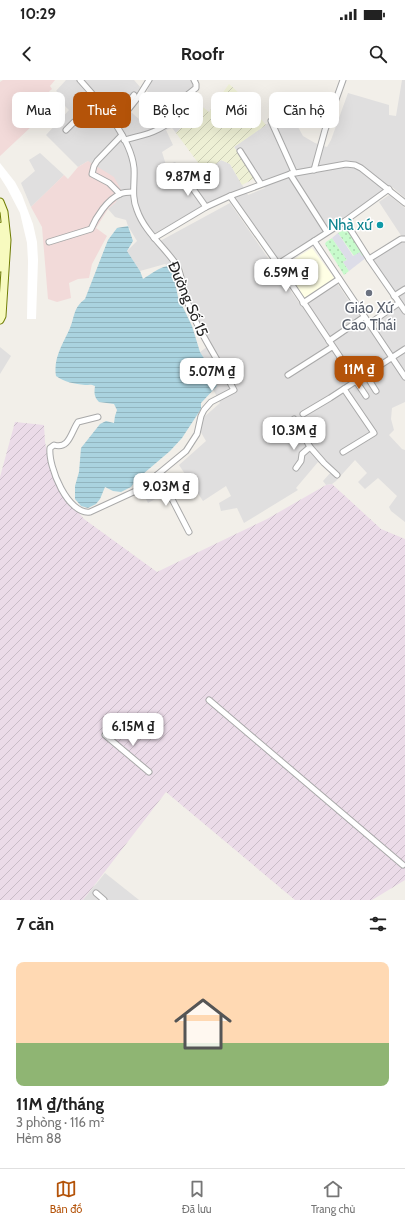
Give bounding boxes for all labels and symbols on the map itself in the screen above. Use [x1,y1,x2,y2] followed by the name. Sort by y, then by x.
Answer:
[151,163,225,197] pin: 9.87M ₫
[328,216,373,234] place label: Nhà xứ
[375,220,385,230] marker: Nhà xứ
[164,259,212,339] street label: Đường Số 15
[249,259,323,293] pin: 6.59M ₫
[364,288,374,298] marker: Giáo Xứ Cao Thái
[342,299,396,334] place label: Giáo Xứ Cao Thái
[331,356,387,390] pin: 11M ₫
[175,358,249,392] pin: 5.07M ₫
[257,417,331,451] pin: 10.3M ₫
[129,473,203,507] pin: 9.03M ₫
[96,713,170,747] pin: 6.15M ₫

